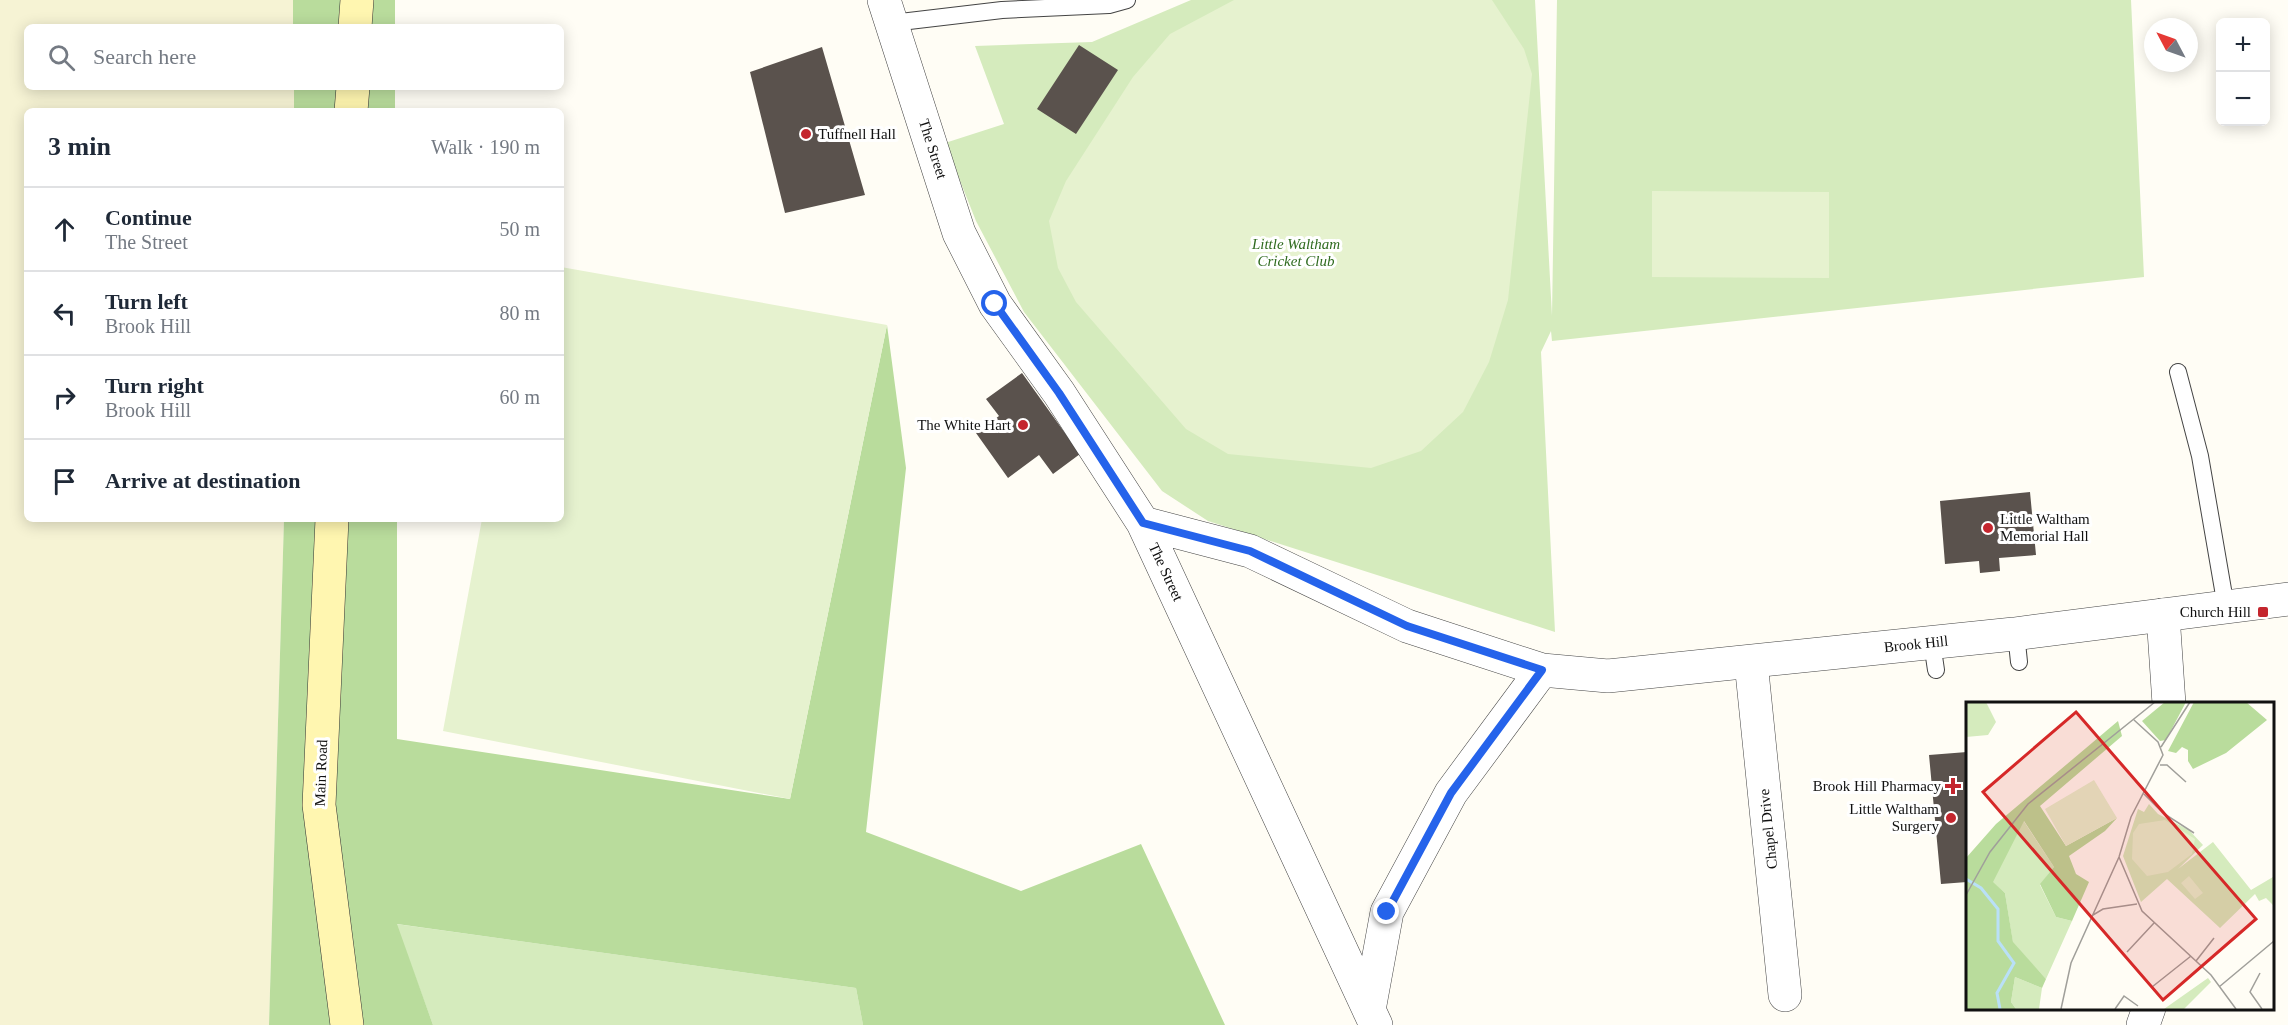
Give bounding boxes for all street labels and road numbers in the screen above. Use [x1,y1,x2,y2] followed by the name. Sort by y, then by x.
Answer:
[916,117,950,182] street label: The Street
[1146,540,1187,604] street label: The Street
[1883,633,1949,655] street label: Brook Hill
[312,739,330,807] street label: Main Road
[1756,788,1780,870] street label: Chapel Drive

